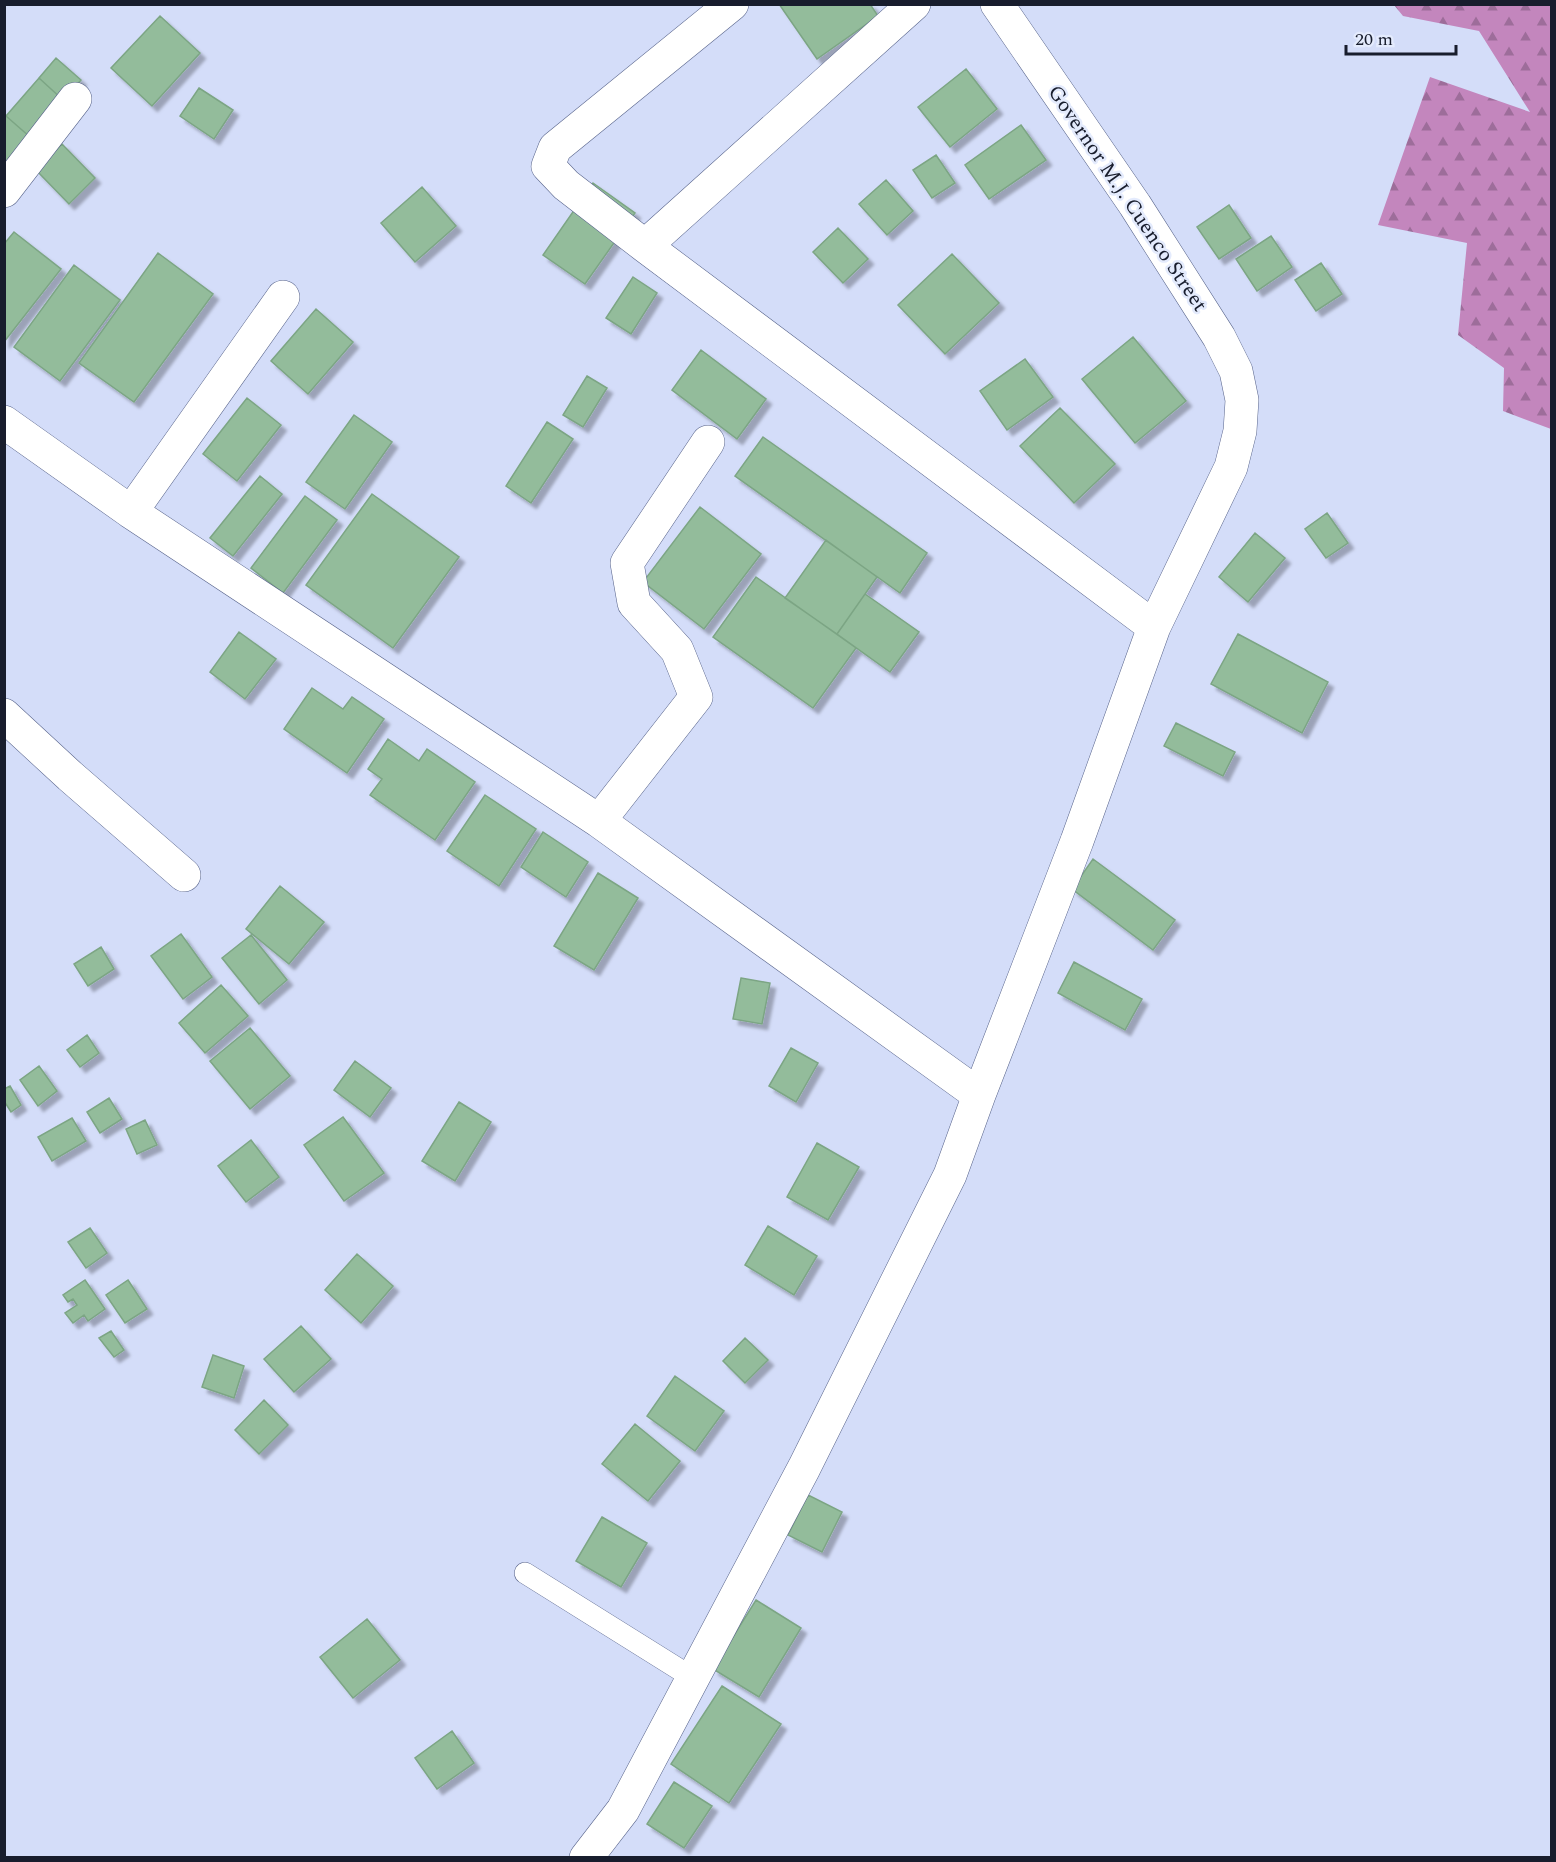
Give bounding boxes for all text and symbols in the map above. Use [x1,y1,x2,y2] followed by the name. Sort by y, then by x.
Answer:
[1346,18,1456,56] scale bar
[1355,26,1393,53] text: 20 m
[1039,79,1215,318] street label: Governor M.J. Cuenco Street

